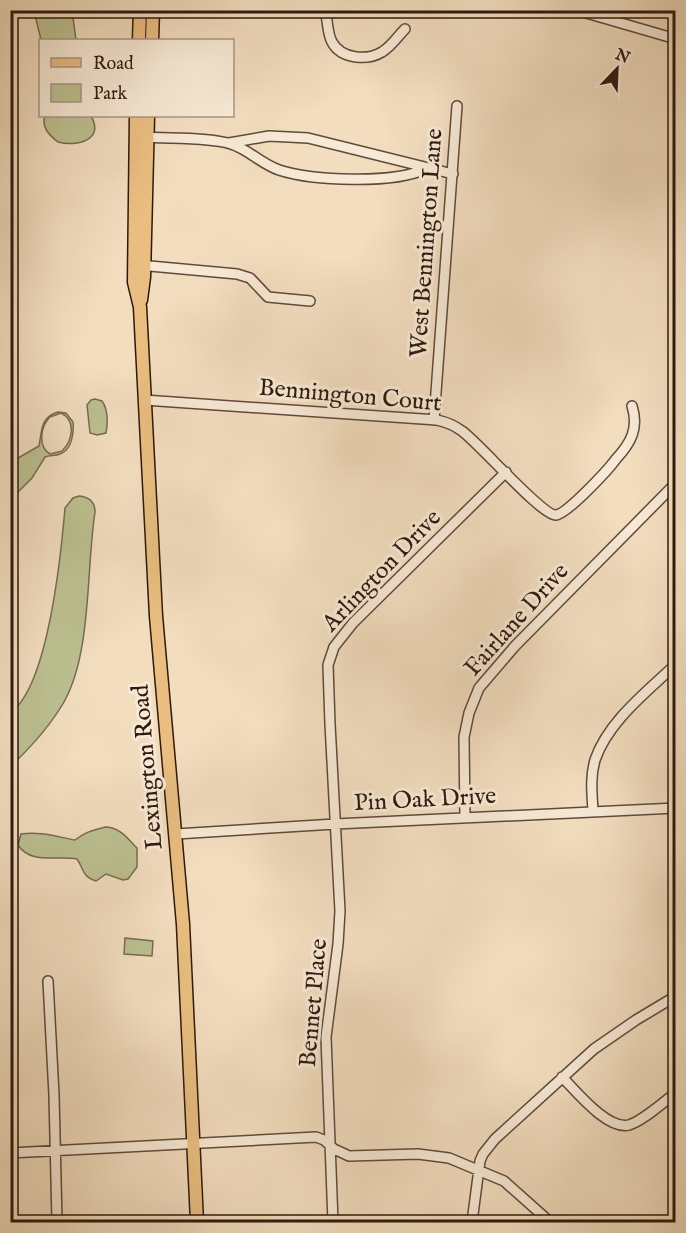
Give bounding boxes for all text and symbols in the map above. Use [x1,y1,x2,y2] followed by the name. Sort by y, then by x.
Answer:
[39,39,234,117] legend
[587,39,647,99] north arrow
[611,45,633,69] text: N
[93,53,134,76] text: Road
[93,83,128,106] text: Park
[404,127,450,359] street label: West Bennington Lane
[257,373,443,419] street label: Bennington Court
[315,503,448,640] street label: Arlington Drive
[458,557,576,683] street label: Fairlane Drive
[125,683,171,851] street label: Lexington Road
[353,781,497,819] street label: Pin Oak Drive
[293,937,335,1069] street label: Bennet Place

